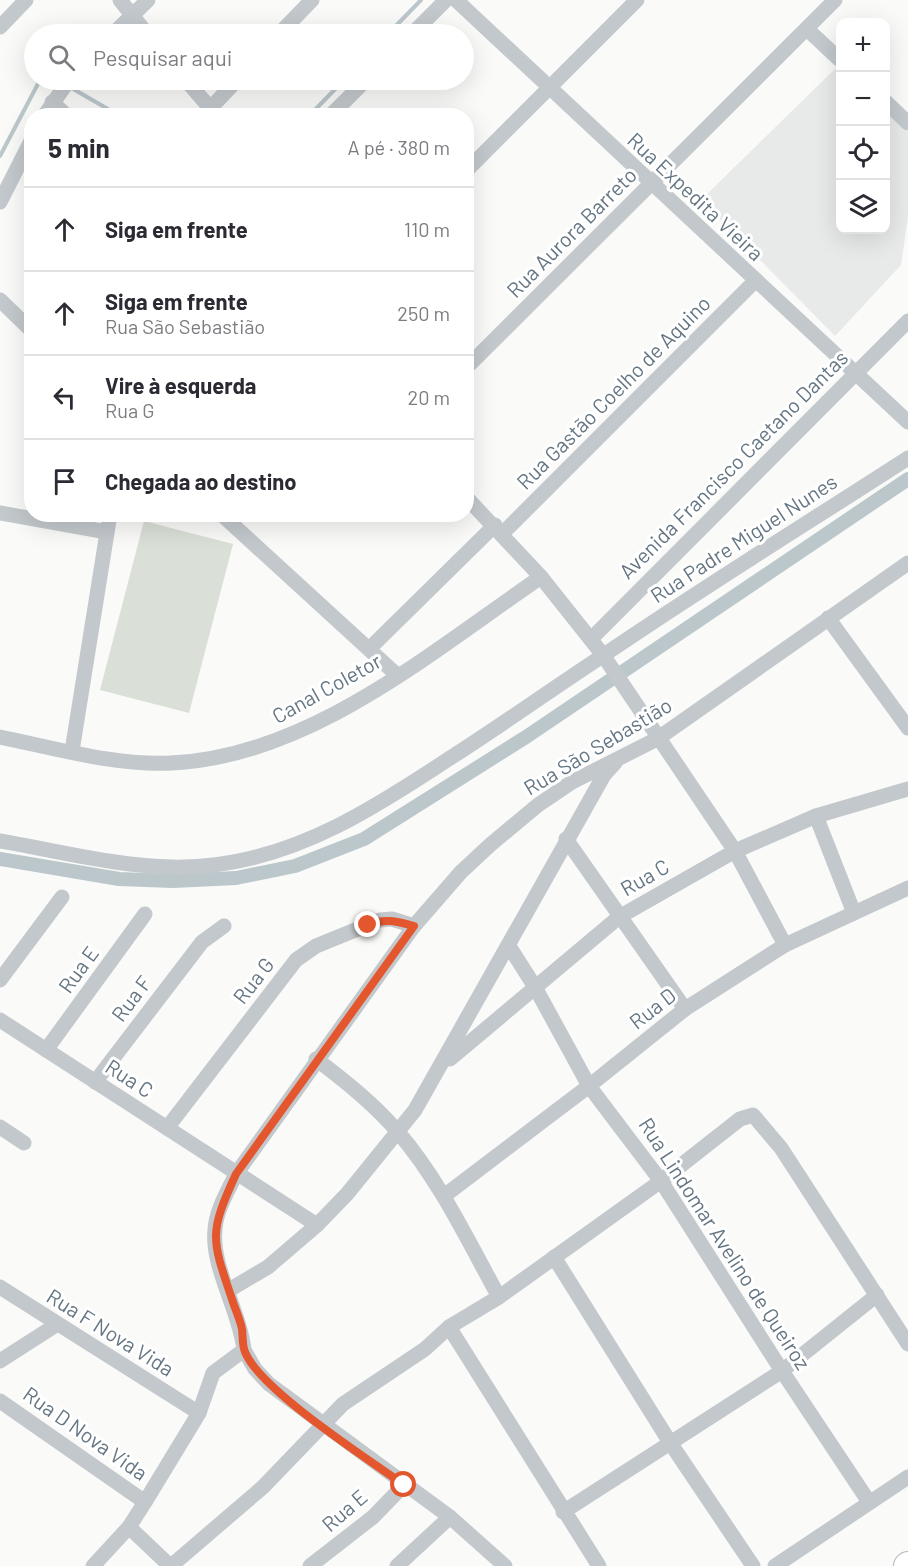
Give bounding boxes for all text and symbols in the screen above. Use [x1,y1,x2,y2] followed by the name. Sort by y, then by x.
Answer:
[836,18,890,234] map controls
[836,18,890,72] button: +
[24,24,474,90] search box
[45,41,78,74] icon: search
[93,44,232,70] text: Pesquisar aqui
[836,72,890,126] button: −
[836,126,890,180] button: locate
[623,127,769,265] street label: Rua Expedita Vieira
[48,132,110,163] text: 5 min
[348,135,450,159] text: A pé · 380 m
[501,162,641,302] street label: Rua Aurora Barreto
[836,180,890,234] button: layers
[48,213,81,246] icon: ahead
[105,216,248,242] text: Siga em frente
[404,217,450,241] text: 110 m
[105,288,248,314] text: Siga em frente
[511,290,715,494] street label: Rua Gastão Coelho de Aquino
[48,297,81,330] icon: ahead
[397,301,450,325] text: 250 m
[105,314,265,338] text: Rua São Sebastião
[613,344,852,583] street label: Avenida Francisco Caetano Dantas
[105,372,256,398] text: Vire à esquerda
[48,381,81,414] icon: left
[407,385,450,409] text: 20 m
[105,398,154,422] text: Rua G
[48,465,81,498] icon: arrive
[105,468,296,494] text: Chegada ao destino
[645,468,841,607] street label: Rua Padre Miguel Nunes
[267,647,385,728] street label: Canal Coletor
[519,692,676,800] street label: Rua São Sebastião
[616,853,673,900] street label: Rua C
[354,911,380,937] route end
[52,941,103,997] street label: Rua E
[227,952,279,1008] street label: Rua G
[105,970,156,1026] street label: Rua F
[624,982,680,1034] street label: Rua D
[101,1053,158,1102] street label: Rua C
[634,1113,816,1374] street label: Rua Lindomar Avelino de Queiroz
[43,1283,179,1381] street label: Rua F Nova Vida
[19,1381,153,1485] street label: Rua D Nova Vida
[390,1471,416,1497] route start
[316,1483,372,1536] street label: Rua E

